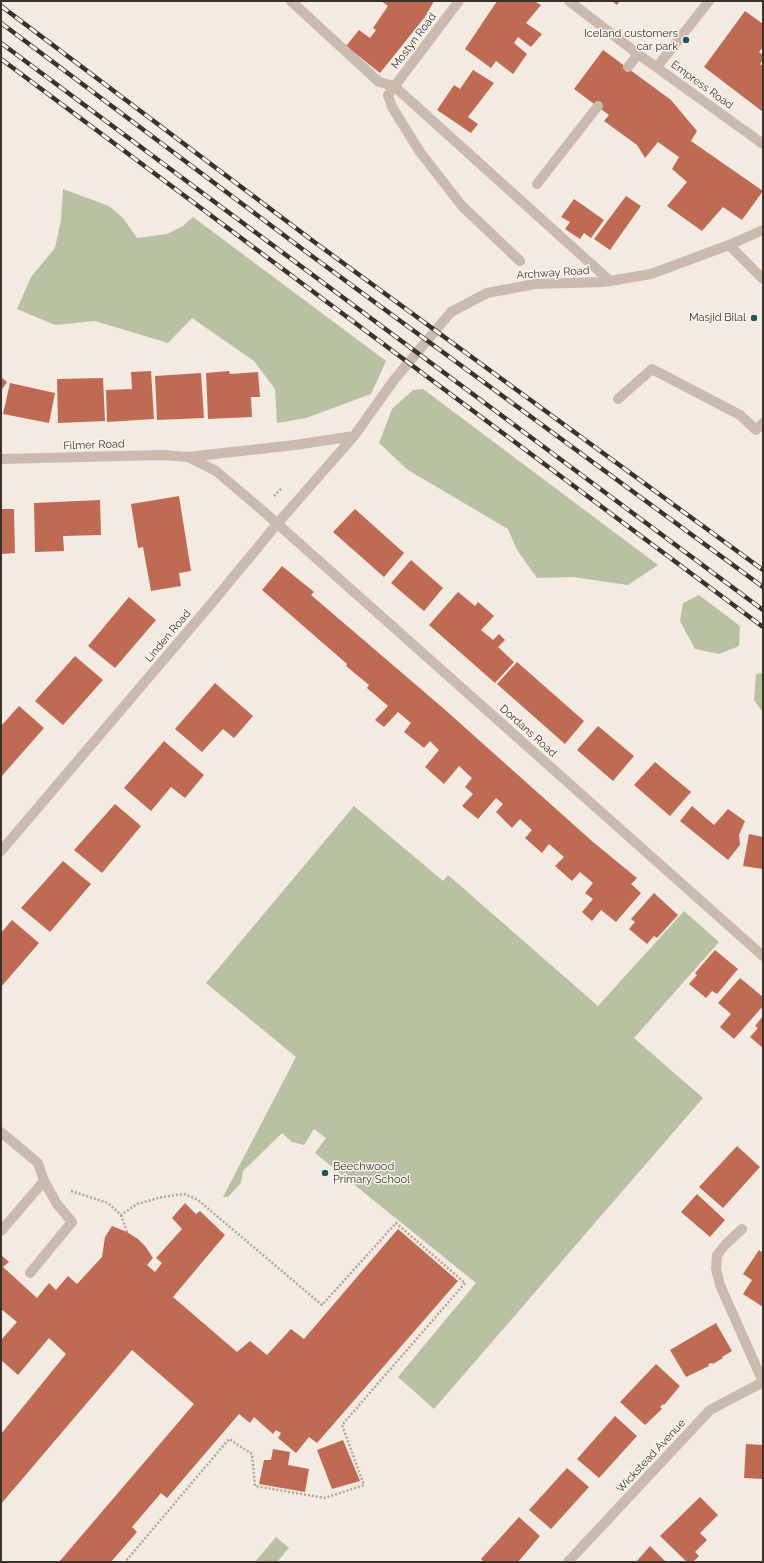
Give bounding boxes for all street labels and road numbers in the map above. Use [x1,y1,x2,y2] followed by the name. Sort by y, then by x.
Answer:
[389,10,439,72] street label: Mostyn Road
[668,58,736,112] street label: Empress Road
[516,264,590,282] street label: Archway Road
[63,437,125,453] street label: Filmer Road
[142,607,194,665] street label: Linden Road
[497,702,559,760] street label: Dordans Road
[614,1417,688,1495] street label: Wickstead Avenue

